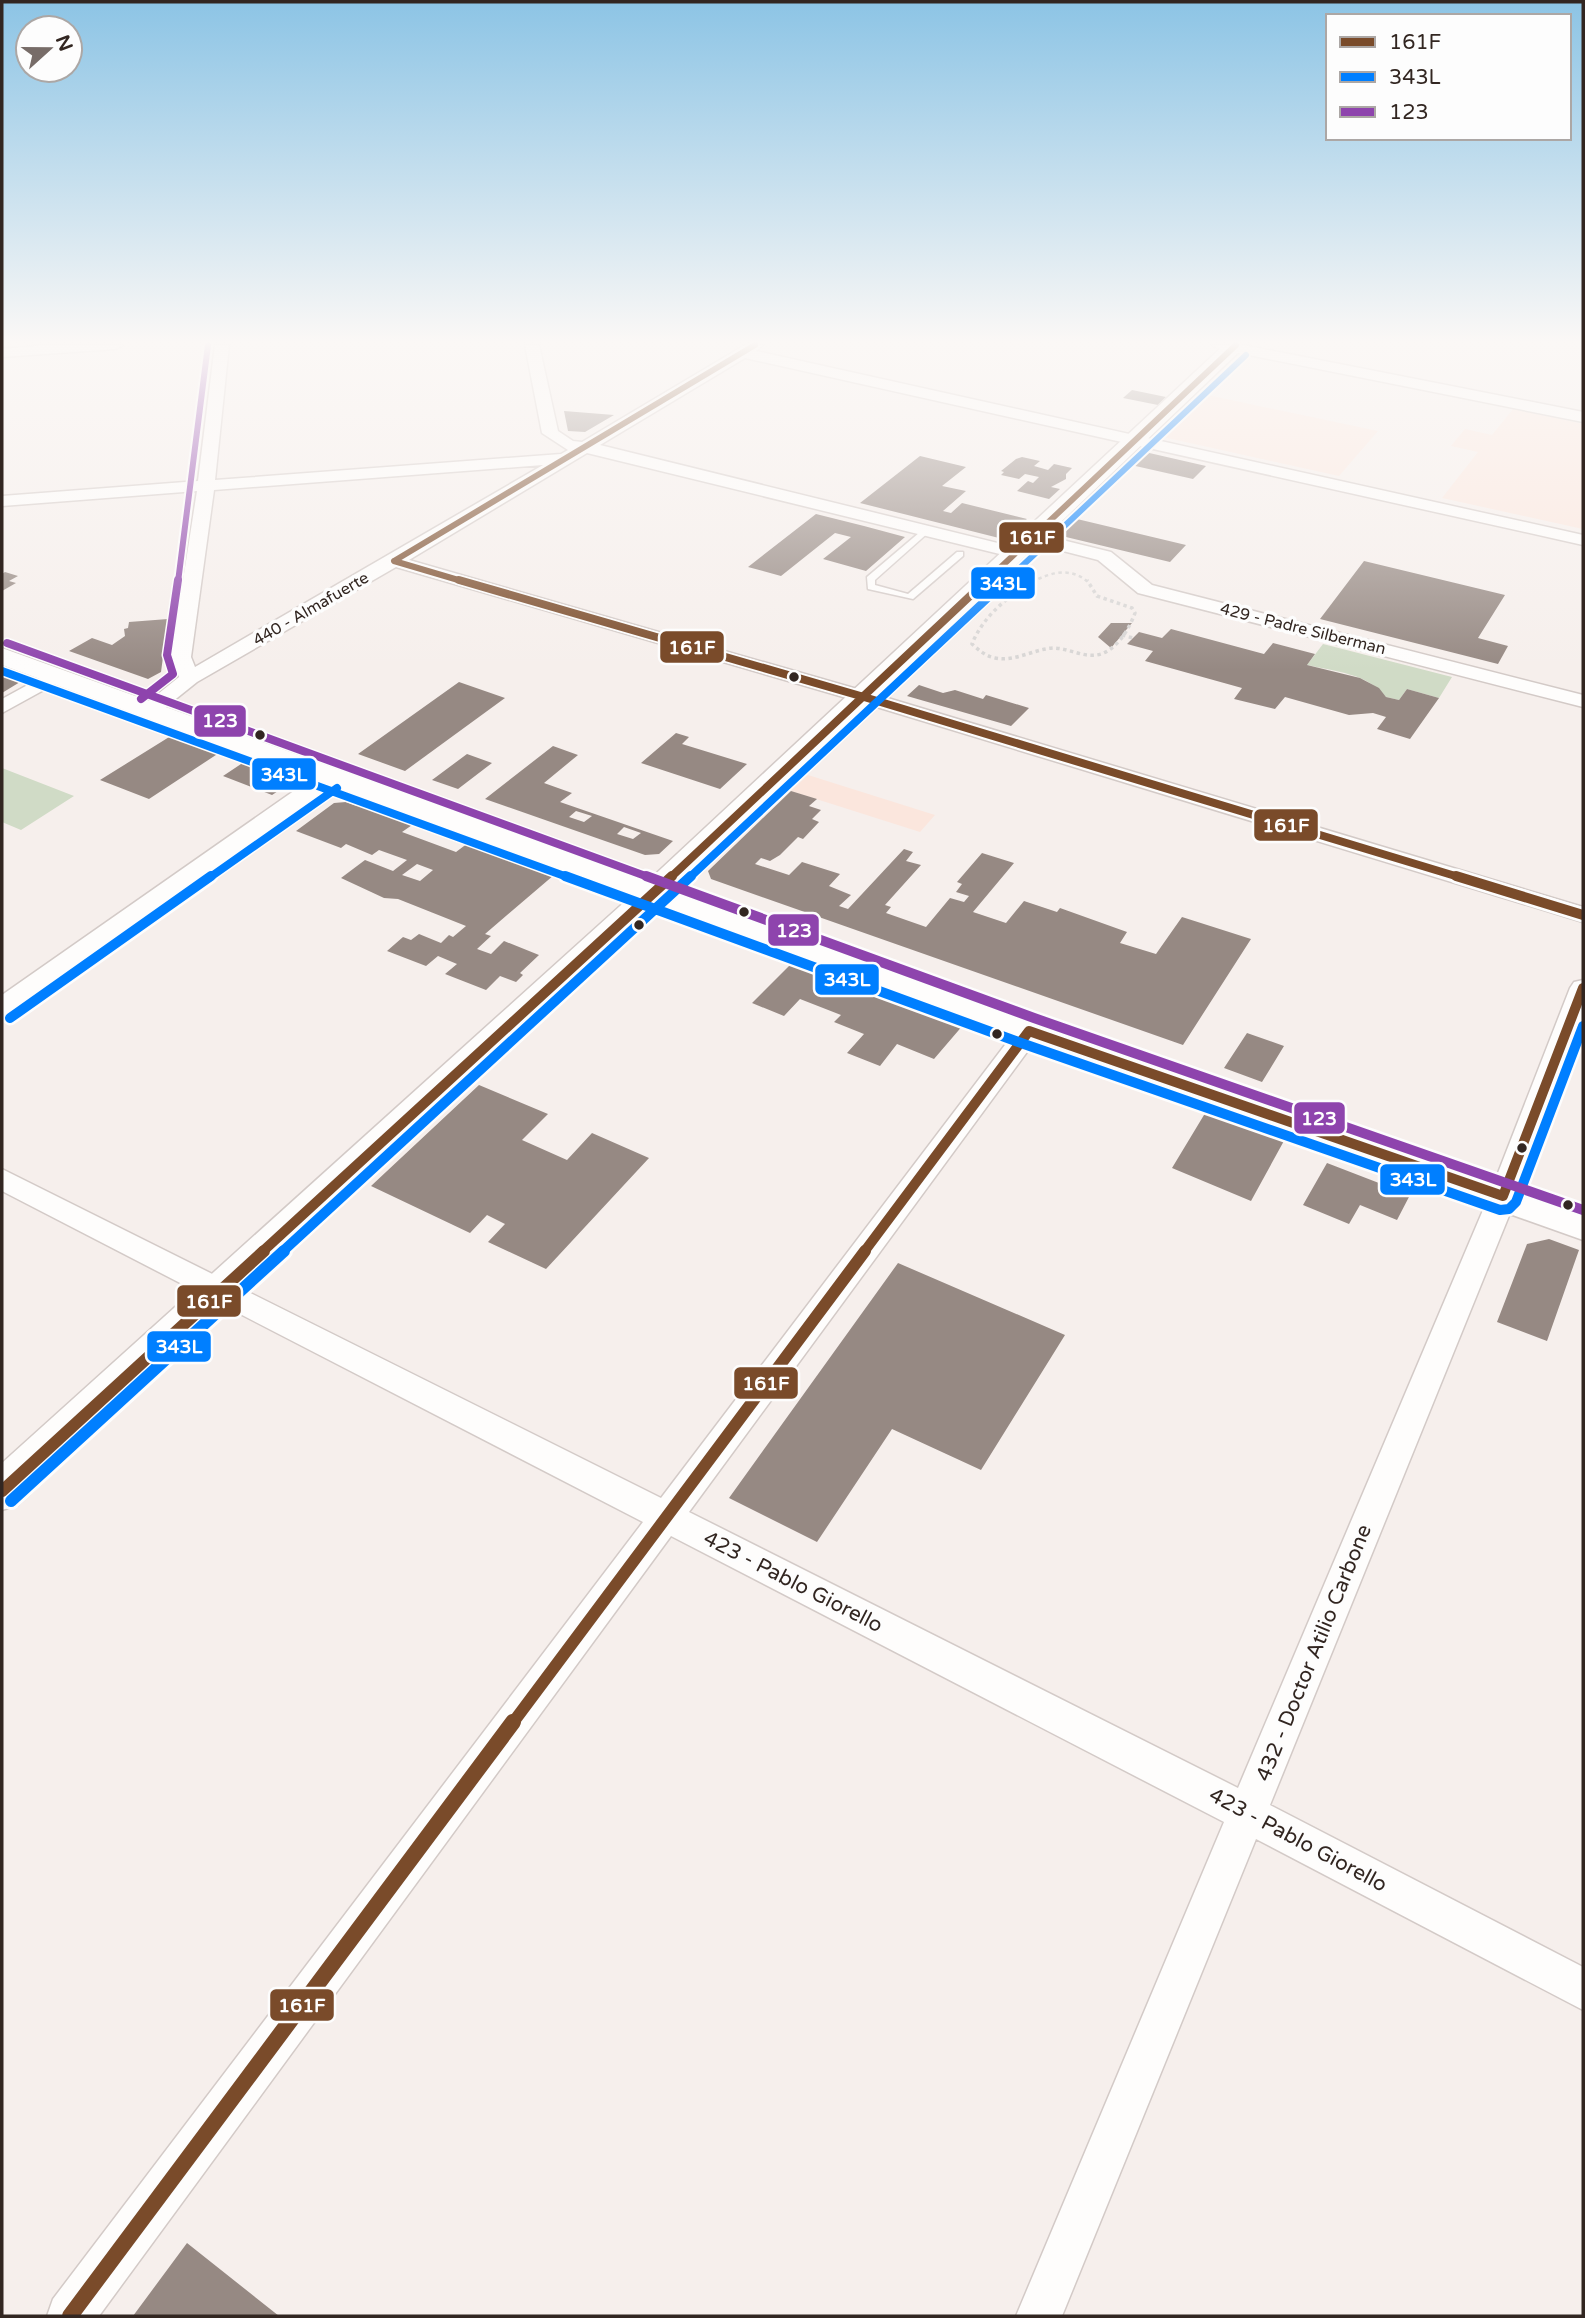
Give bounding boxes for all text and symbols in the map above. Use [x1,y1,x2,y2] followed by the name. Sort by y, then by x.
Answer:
[14,14,84,84] north arrow
[1326,14,1571,140] legend
[1389,30,1442,55] text: 161F
[51,32,77,54] text: N
[1389,65,1441,90] text: 343L
[1389,100,1429,125] text: 123
[998,521,1065,554] line badge: 161F
[1008,527,1056,549] text: 161F
[970,566,1036,600] line badge: 343L
[250,568,372,650] street label: 440 - Almafuerte
[980,573,1027,595] text: 343L
[1218,599,1388,659] street label: 429 - Padre Silberman
[659,630,725,664] line badge: 161F
[668,637,716,659] text: 161F
[787,670,801,684] unlabelled marker
[193,704,247,738] line badge: 123
[202,710,238,732] text: 123
[253,728,267,742] unlabelled marker
[251,757,317,791] line badge: 343L
[261,764,308,786] text: 343L
[1253,808,1319,842] line badge: 161F
[1262,815,1310,837] text: 161F
[737,905,751,919] unlabelled marker
[767,913,820,947] line badge: 123
[632,918,646,932] unlabelled marker
[776,920,812,942] text: 123
[814,963,880,996] line badge: 343L
[824,969,871,991] text: 343L
[990,1027,1004,1041] unlabelled marker
[1293,1101,1346,1135] line badge: 123
[1301,1108,1337,1130] text: 123
[1515,1141,1529,1155] unlabelled marker
[1379,1163,1446,1196] line badge: 343L
[1390,1169,1437,1191] text: 343L
[1561,1198,1575,1212] unlabelled marker
[176,1284,242,1318] line badge: 161F
[185,1291,233,1313] text: 161F
[146,1330,212,1363] line badge: 343L
[156,1336,203,1358] text: 343L
[733,1366,799,1400] line badge: 161F
[742,1373,790,1395] text: 161F
[1251,1521,1377,1785] street label: 432 - Doctor Atilio Carbone
[699,1526,887,1638] street label: 423 - Pablo Giorello
[1205,1783,1391,1897] street label: 423 - Pablo Giorello
[269,1988,335,2022] line badge: 161F
[278,1995,326,2017] text: 161F

